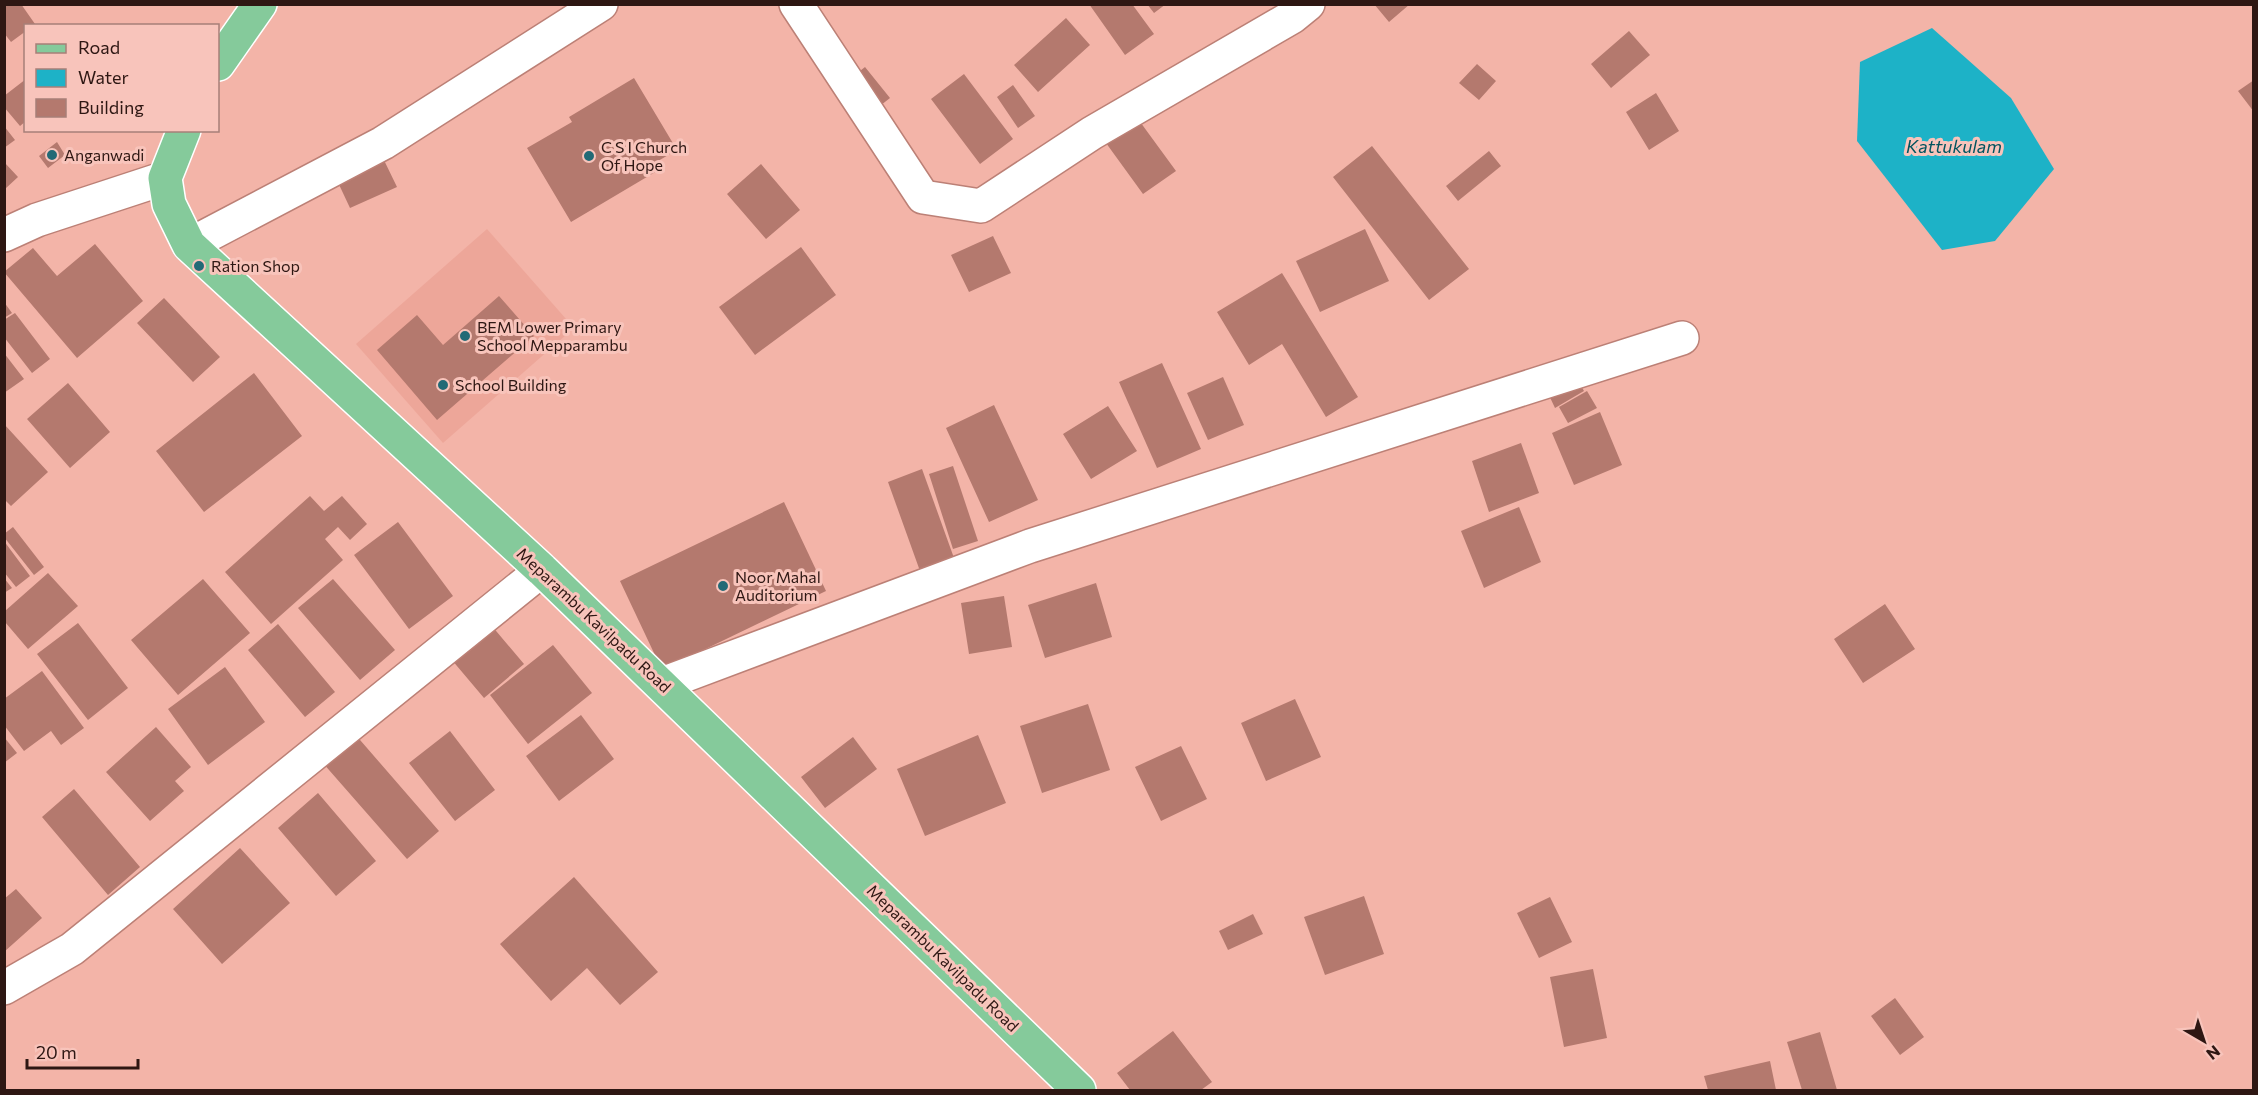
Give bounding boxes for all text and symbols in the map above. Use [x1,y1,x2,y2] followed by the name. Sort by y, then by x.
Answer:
[24,24,219,132] legend
[78,36,120,58] text: Road
[78,66,129,88] text: Water
[78,96,144,118] text: Building
[1906,135,2002,157] water label: Kattukulam
[601,137,687,174] place label: C S I Church Of Hope
[64,145,145,164] place label: Anganwadi
[45,148,59,162] marker: Anganwadi
[582,149,596,163] marker: C S I Church Of Hope
[211,256,300,275] place label: Ration Shop
[192,259,206,273] marker: Ration Shop
[477,317,628,354] place label: BEM Lower Primary School Mepparambu
[458,329,472,343] marker: BEM Lower Primary School Mepparambu
[455,375,567,394] place label: School Building
[436,378,450,392] marker: School Building
[514,543,675,696] street label: Meparambu Kavilpadu Road
[735,567,821,604] place label: Noor Mahal Auditorium
[716,579,730,593] marker: Noor Mahal Auditorium
[864,880,1023,1035] street label: Meparambu Kavilpadu Road
[2174,1011,2234,1071] north arrow
[27,1032,138,1070] scale bar
[36,1041,77,1063] text: 20 m
[2203,1042,2224,1064] text: N

